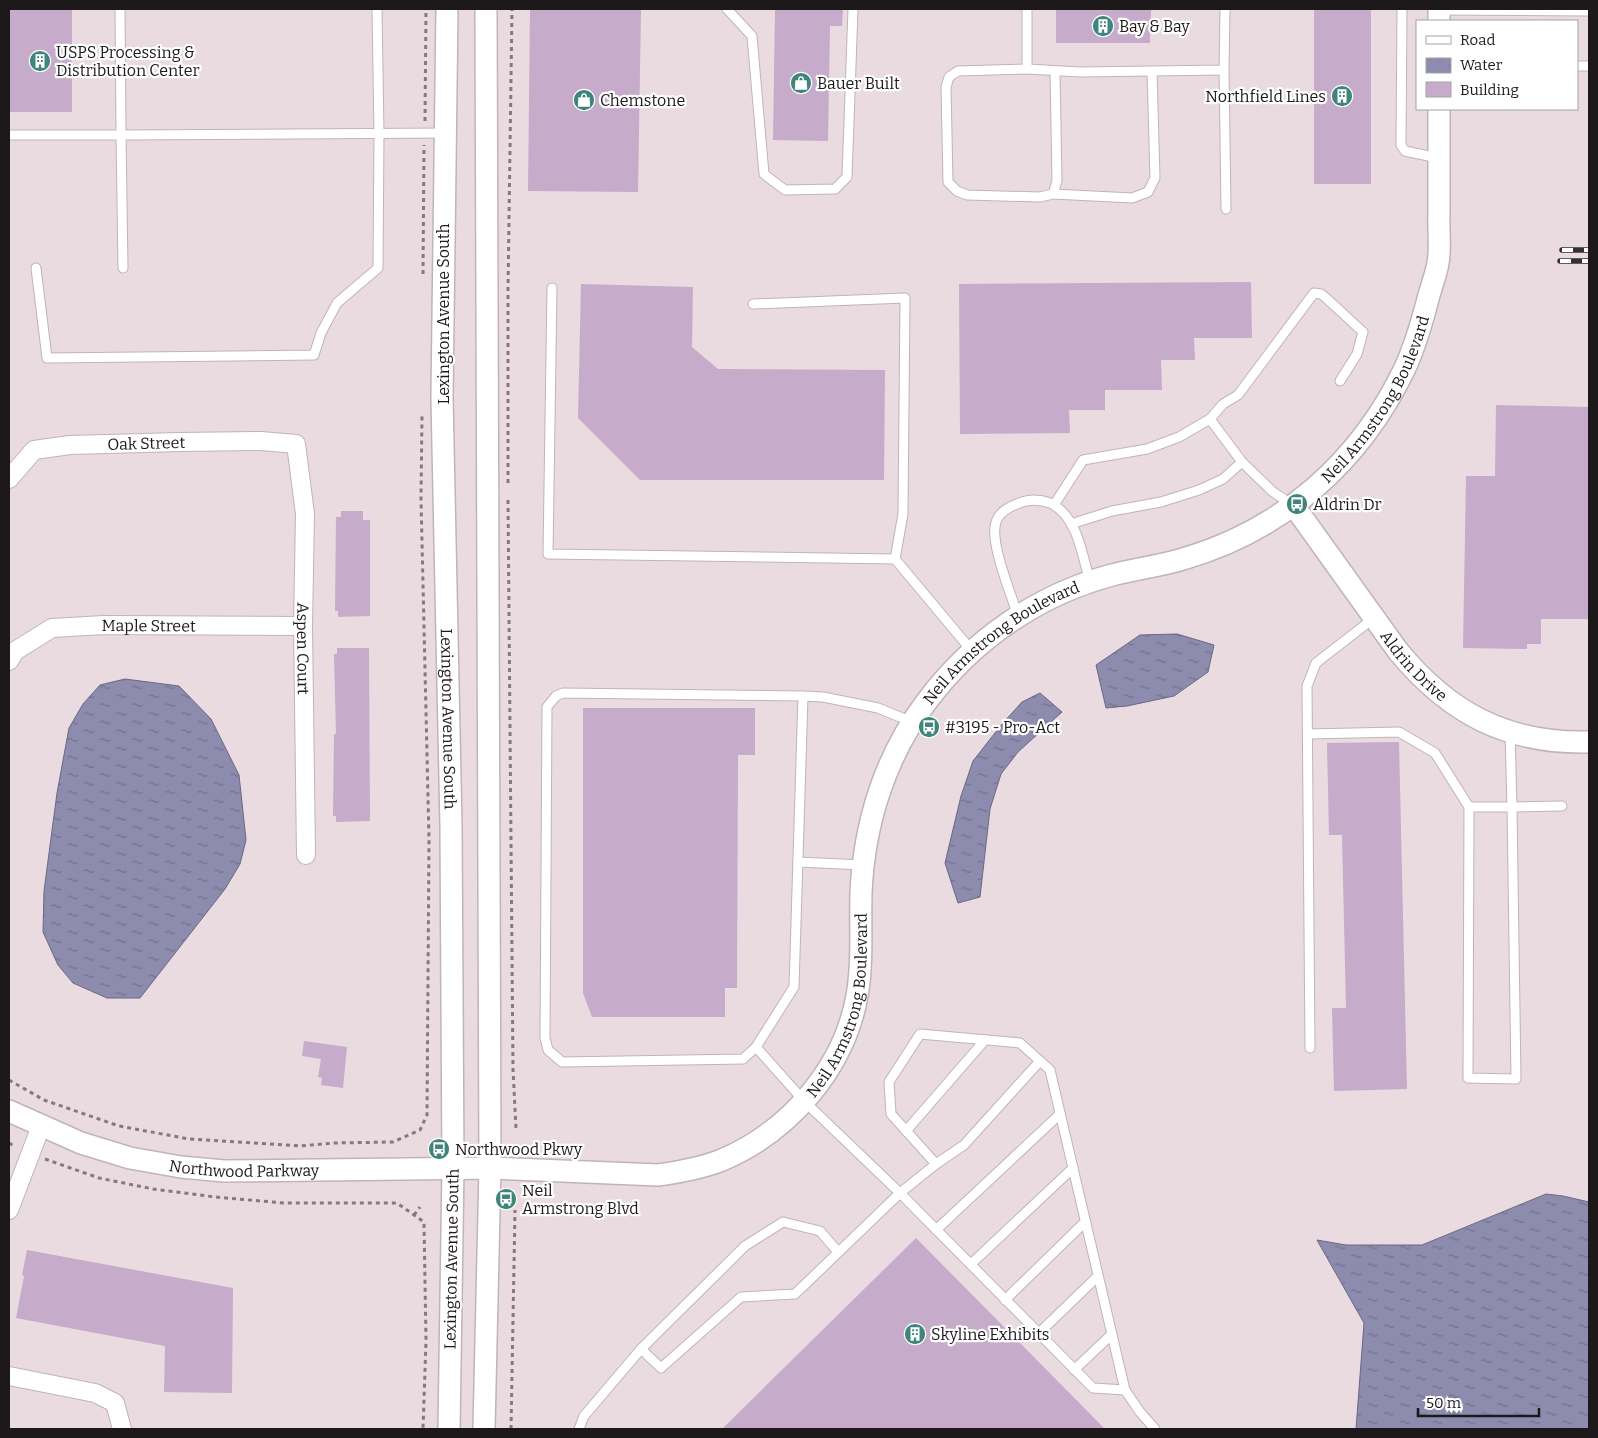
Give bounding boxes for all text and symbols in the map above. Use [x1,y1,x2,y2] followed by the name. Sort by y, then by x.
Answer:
[1091,14,1115,38] building icon: Bay & Bay
[1119,17,1190,36] place label: Bay & Bay
[1416,20,1578,110] legend
[1460,31,1495,49] text: Road
[56,43,200,80] place label: USPS Processing & Distribution Center
[28,49,52,73] building icon: USPS Processing & Distribution Center
[1460,56,1503,74] text: Water
[789,71,813,95] shop icon: Bauer Built
[817,74,900,93] place label: Bauer Built
[1460,81,1519,99] text: Building
[1330,84,1354,108] building icon: Northfield Lines
[1205,87,1326,106] place label: Northfield Lines
[572,88,596,112] shop icon: Chemstone
[600,91,685,110] place label: Chemstone
[434,224,453,404] street label: Lexington Avenue South
[1317,313,1433,487] street label: Neil Armstrong Boulevard
[107,433,186,454] street label: Oak Street
[1285,492,1309,516] bus stop icon: Aldrin Dr
[1313,495,1381,514] place label: Aldrin Dr
[919,577,1083,708] street label: Neil Armstrong Boulevard
[293,602,313,695] street label: Aspen Court
[102,616,196,635] street label: Maple Street
[1376,627,1451,705] street label: Aldrin Drive
[437,628,460,810] street label: Lexington Avenue South
[917,715,941,739] bus stop icon: #3195 - Pro-Act
[945,718,1060,737] place label: #3195 - Pro-Act
[802,913,871,1101] street label: Neil Armstrong Boulevard
[427,1137,451,1161] bus stop icon: Northwood Pkwy
[455,1140,583,1159] place label: Northwood Pkwy
[167,1156,320,1181] street label: Northwood Parkway
[440,1168,463,1350] street label: Lexington Avenue South
[522,1181,639,1218] place label: Neil Armstrong Blvd
[494,1187,518,1211] bus stop icon: Neil Armstrong Blvd
[903,1322,927,1346] building icon: Skyline Exhibits
[931,1325,1049,1344] place label: Skyline Exhibits
[1418,1386,1539,1418] scale bar
[1426,1394,1462,1412] text: 50 m

